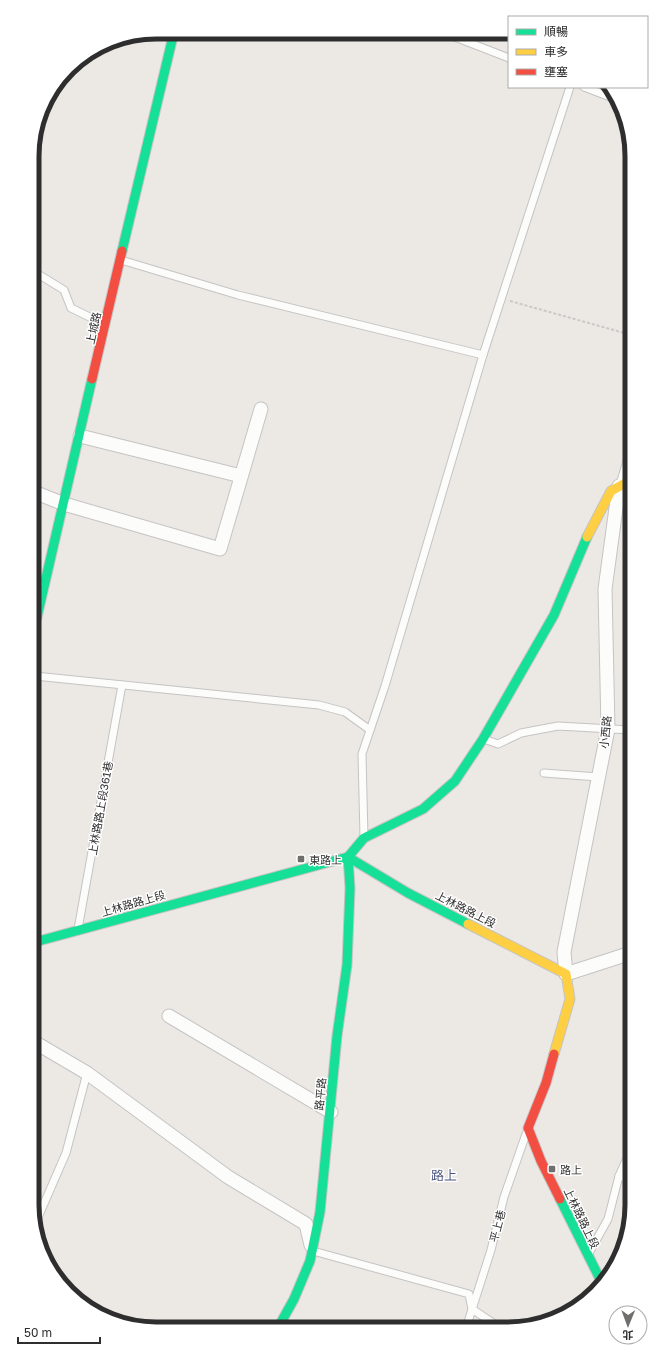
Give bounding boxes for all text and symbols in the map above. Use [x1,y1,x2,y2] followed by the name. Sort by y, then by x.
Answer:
[508,16,648,88] legend
[544,24,568,39] text: 順暢
[544,44,568,59] text: 車多
[544,64,568,79] text: 壅塞
[83,310,103,346] street label: 上城路
[597,715,613,749] street label: 小西路
[85,760,115,856] street label: 上林路路上段361巷
[309,853,342,866] place label: 東路上
[296,854,306,864] marker: 東路上
[99,888,167,918] street label: 上林路路上段
[434,888,498,930] street label: 上林路路上段
[312,1077,328,1111] street label: 路平路
[560,1163,582,1176] place label: 路上
[547,1164,557,1174] marker: 路上
[431,1167,457,1183] district label: 路上
[562,1185,602,1251] street label: 上林路路上段
[487,1208,507,1244] street label: 平上巷
[608,1305,648,1345] north arrow
[18,1319,100,1345] scale bar
[24,1325,52,1340] text: 50 m
[622,1329,633,1342] text: 北

